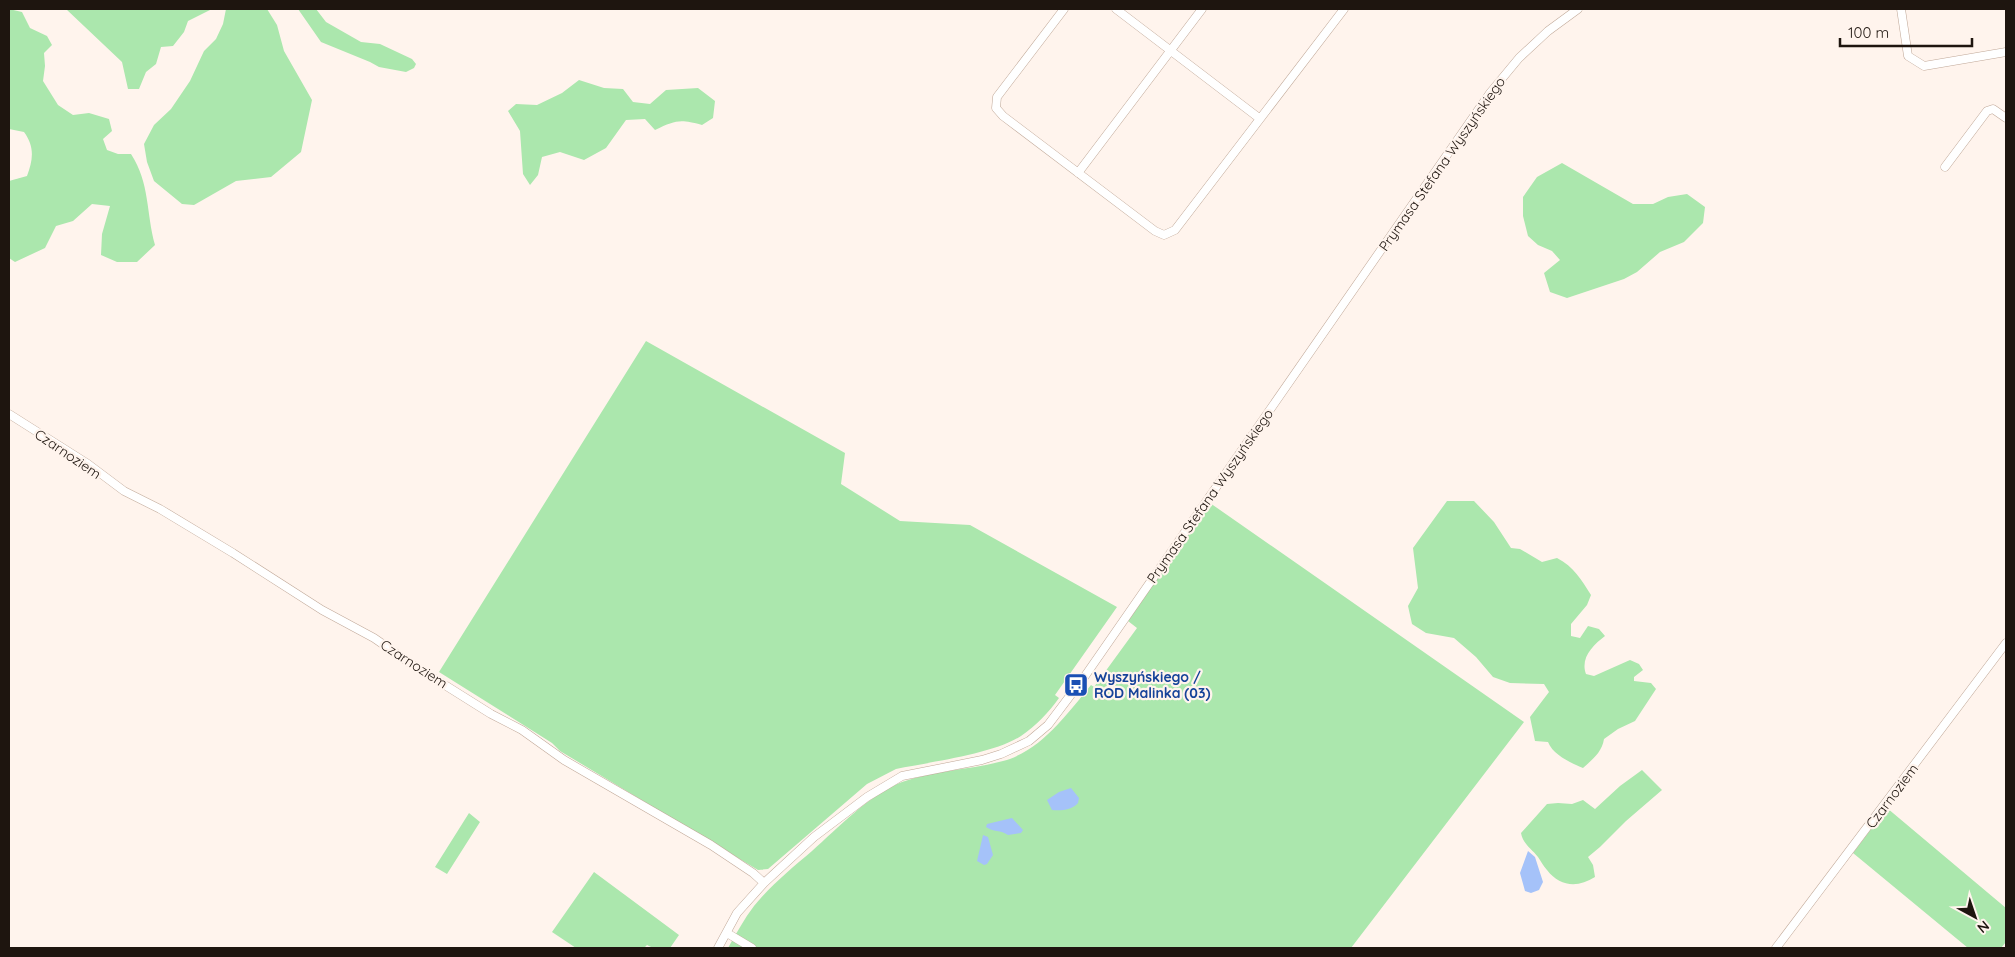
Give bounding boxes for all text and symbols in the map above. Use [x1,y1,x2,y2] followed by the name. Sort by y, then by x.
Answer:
[1840,15,1972,47] scale bar
[1848,23,1889,42] text: 100 m
[1375,73,1509,255] street label: Prymasa Stefana Wyszyńskiego
[1143,405,1277,587] street label: Prymasa Stefana Wyszyńskiego
[31,425,105,483] street label: Czarnoziem
[377,636,451,692] street label: Czarnoziem
[1094,668,1210,702] place label: Wyszyńskiego / ROD Malinka (03)
[1063,672,1089,698] bus stop icon: Wyszyńskiego / ROD Malinka (03)
[1862,760,1922,832] street label: Czarnoziem
[1950,892,2000,942] north arrow
[1974,917,1993,937] text: N

